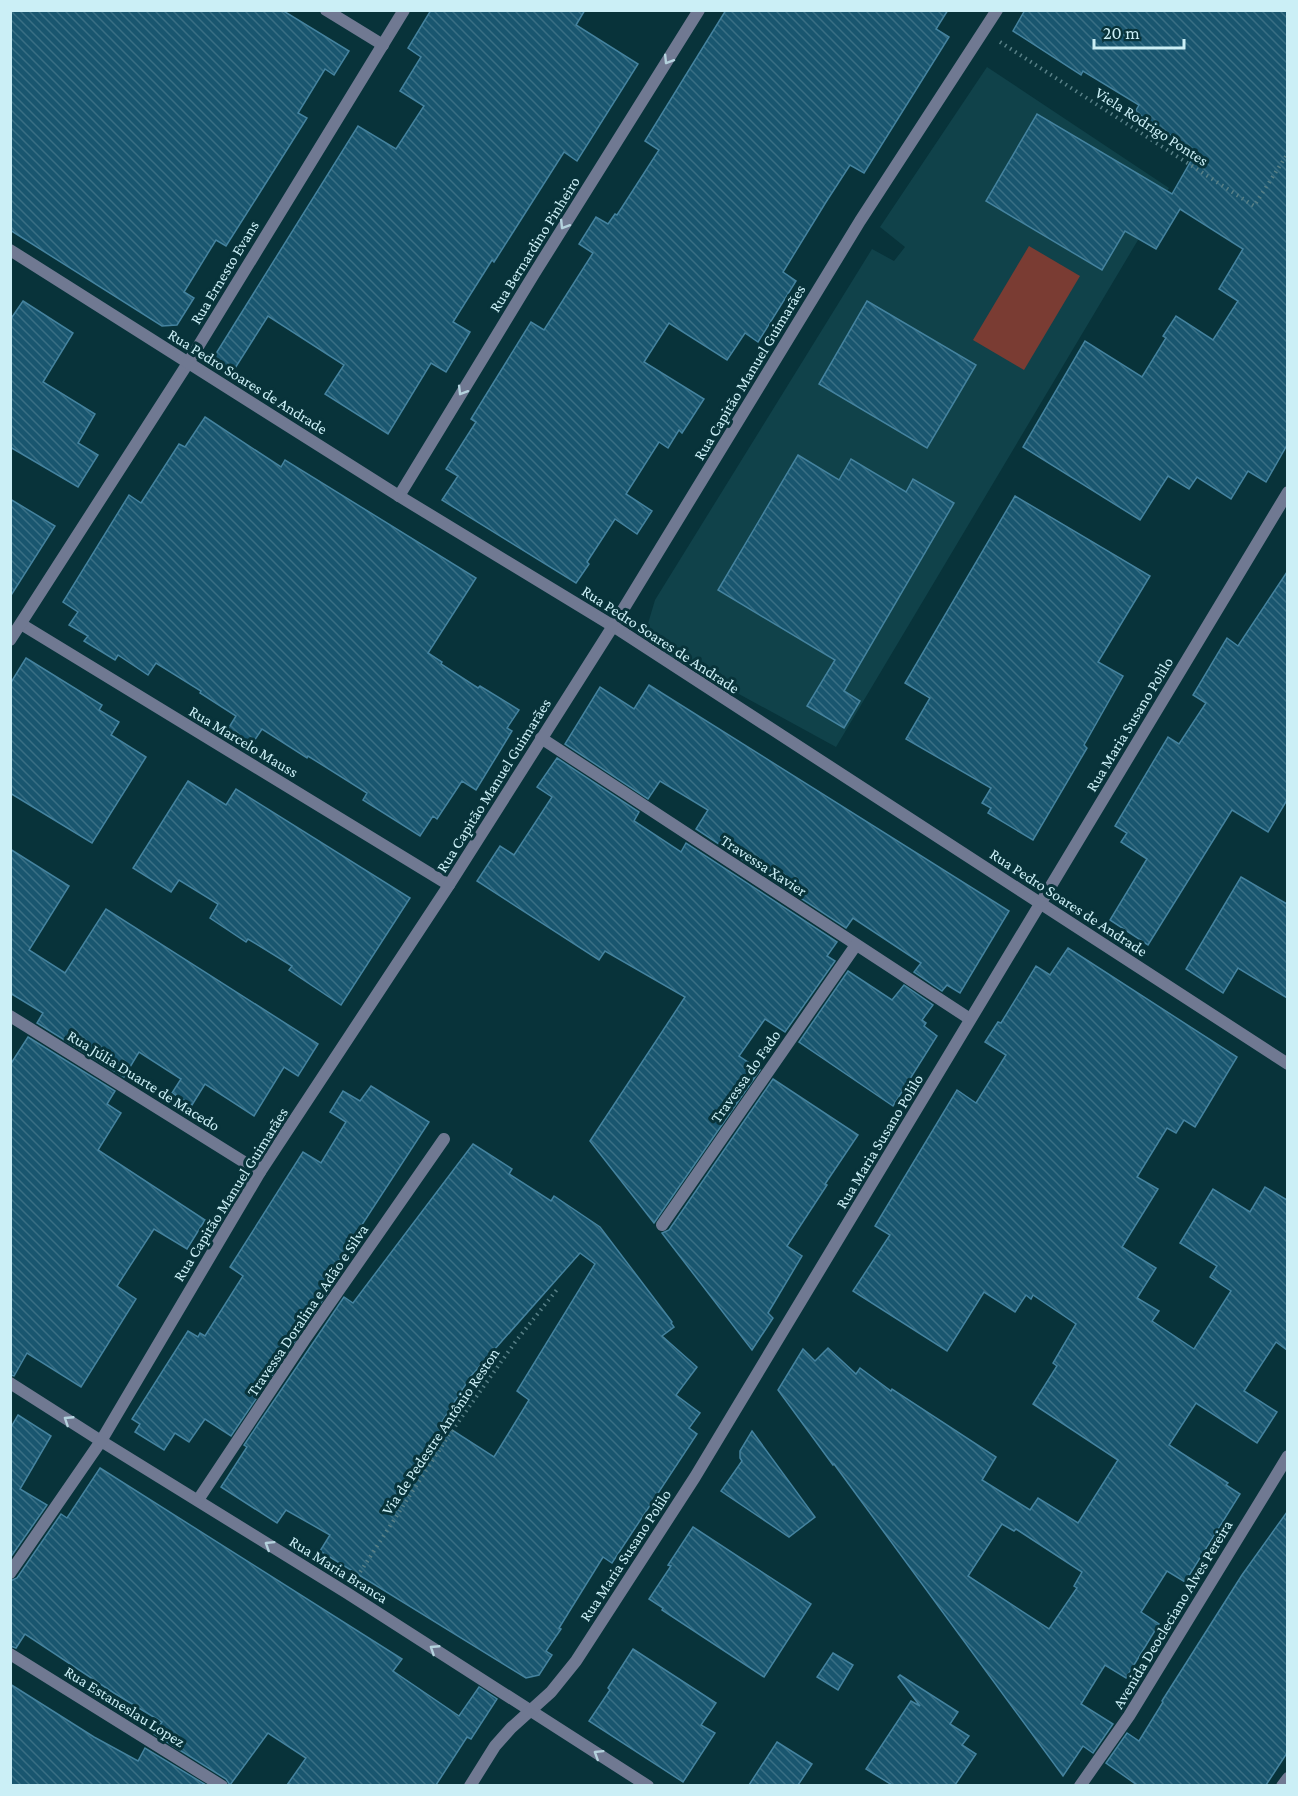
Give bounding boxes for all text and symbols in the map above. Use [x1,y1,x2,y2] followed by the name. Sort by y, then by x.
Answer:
[1094,12,1184,50] scale bar
[1103,23,1140,43] text: 20 m
[664,53,675,64] one-way arrow
[1092,84,1211,170] street label: Viela Rodrigo Pontes
[486,173,583,315] street label: Rua Bernardino Pinheiro
[187,217,262,327] street label: Rua Ernesto Evans
[560,219,572,229] one-way arrow
[690,281,809,464] street label: Rua Capitão Manuel Guimarães
[165,325,330,437] street label: Rua Pedro Soares de Andrade
[458,385,470,395] one-way arrow
[579,582,743,697] street label: Rua Pedro Soares de Andrade
[1083,654,1176,795] street label: Rua Maria Susano Polilo
[433,695,555,876] street label: Rua Capitão Manuel Guimarães
[186,702,301,781] street label: Rua Marcelo Mauss
[717,831,810,900] street label: Travessa Xavier
[987,845,1151,960] street label: Rua Pedro Soares de Andrade
[64,1027,223,1135] street label: Rua Júlia Duarte de Macedo
[707,1027,784,1126] street label: Travessa do Fado
[833,1071,926,1212] street label: Rua Maria Susano Polilo
[170,1104,292,1285] street label: Rua Capitão Manuel Guimarães
[243,1221,372,1400] street label: Travessa Doralina e Adão e Silva
[378,1344,503,1518] street label: Via de Pedestre Antônio Reston
[64,1415,74,1427] one-way arrow
[576,1486,674,1624] street label: Rua Maria Susano Polilo
[1109,1516,1236,1712] street label: Avenida Deocleciano Alves Pereira
[286,1532,392,1607] street label: Rua Maria Branca
[265,1541,276,1552] one-way arrow
[430,1645,441,1656] one-way arrow
[61,1663,188,1751] street label: Rua Estaneslau Lopez
[594,1750,605,1761] one-way arrow

